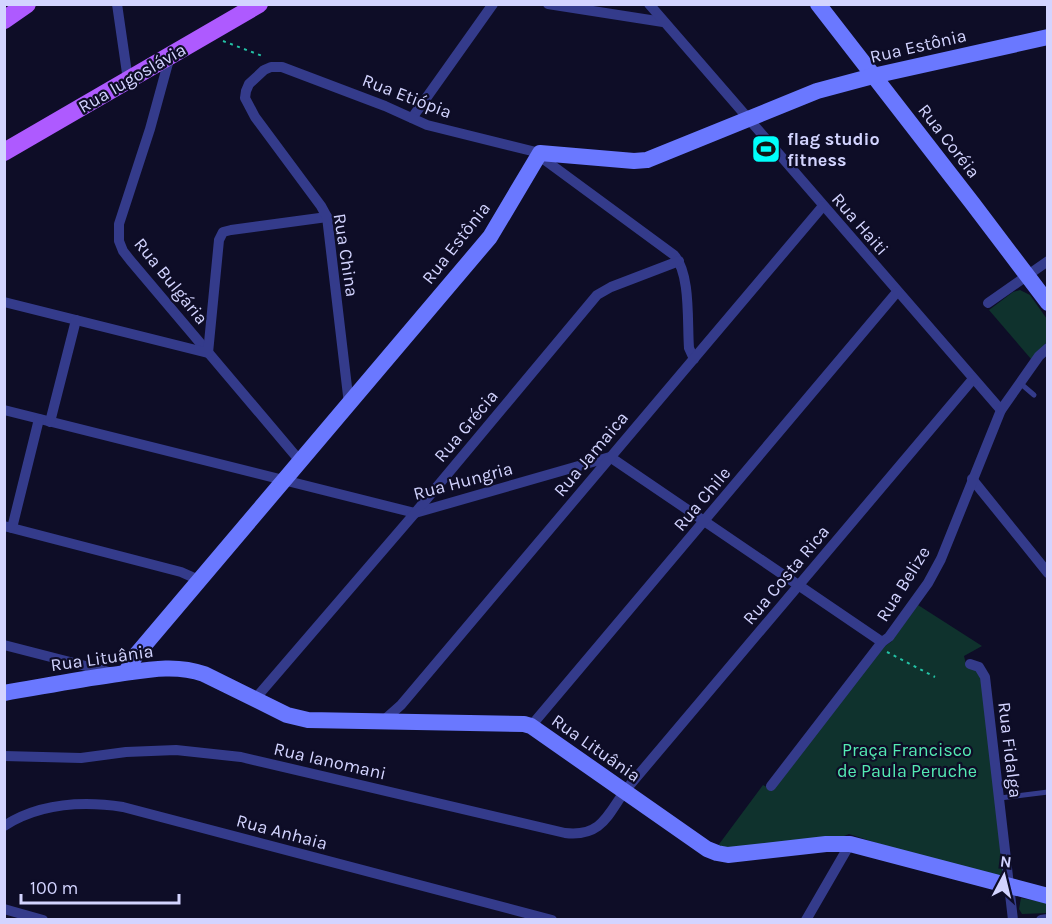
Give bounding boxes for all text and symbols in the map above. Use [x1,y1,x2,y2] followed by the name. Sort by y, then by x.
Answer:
[868,24,968,68] street label: Rua Estônia
[74,38,190,118] street label: Rua Iugoslávia
[359,69,455,123] street label: Rua Etiópia
[913,100,985,182] street label: Rua Coréia
[787,128,880,171] place label: flag studio fitness
[750,133,782,165] sports icon: flag studio fitness
[827,188,893,260] street label: Rua Haiti
[417,197,495,289] street label: Rua Estônia
[329,212,363,298] street label: Rua China
[129,233,213,329] street label: Rua Bulgária
[429,385,503,467] street label: Rua Grécia
[549,407,633,501] street label: Rua Jamaica
[411,457,515,505] street label: Rua Hungria
[669,462,735,536] street label: Rua Chile
[738,521,834,629] street label: Rua Costa Rica
[871,542,935,626] street label: Rua Belize
[49,640,155,676] street label: Rua Lituânia
[993,701,1027,799] street label: Rua Fidalga
[547,709,645,787] street label: Rua Lituânia
[272,737,388,785] street label: Rua Ianomani
[837,739,977,782] park label: Praça Francisco de Paula Peruche
[234,809,330,855] street label: Rua Anhaia
[974,846,1034,906] north arrow
[999,851,1013,872] text: N
[21,867,178,905] scale bar
[30,877,78,899] text: 100 m

